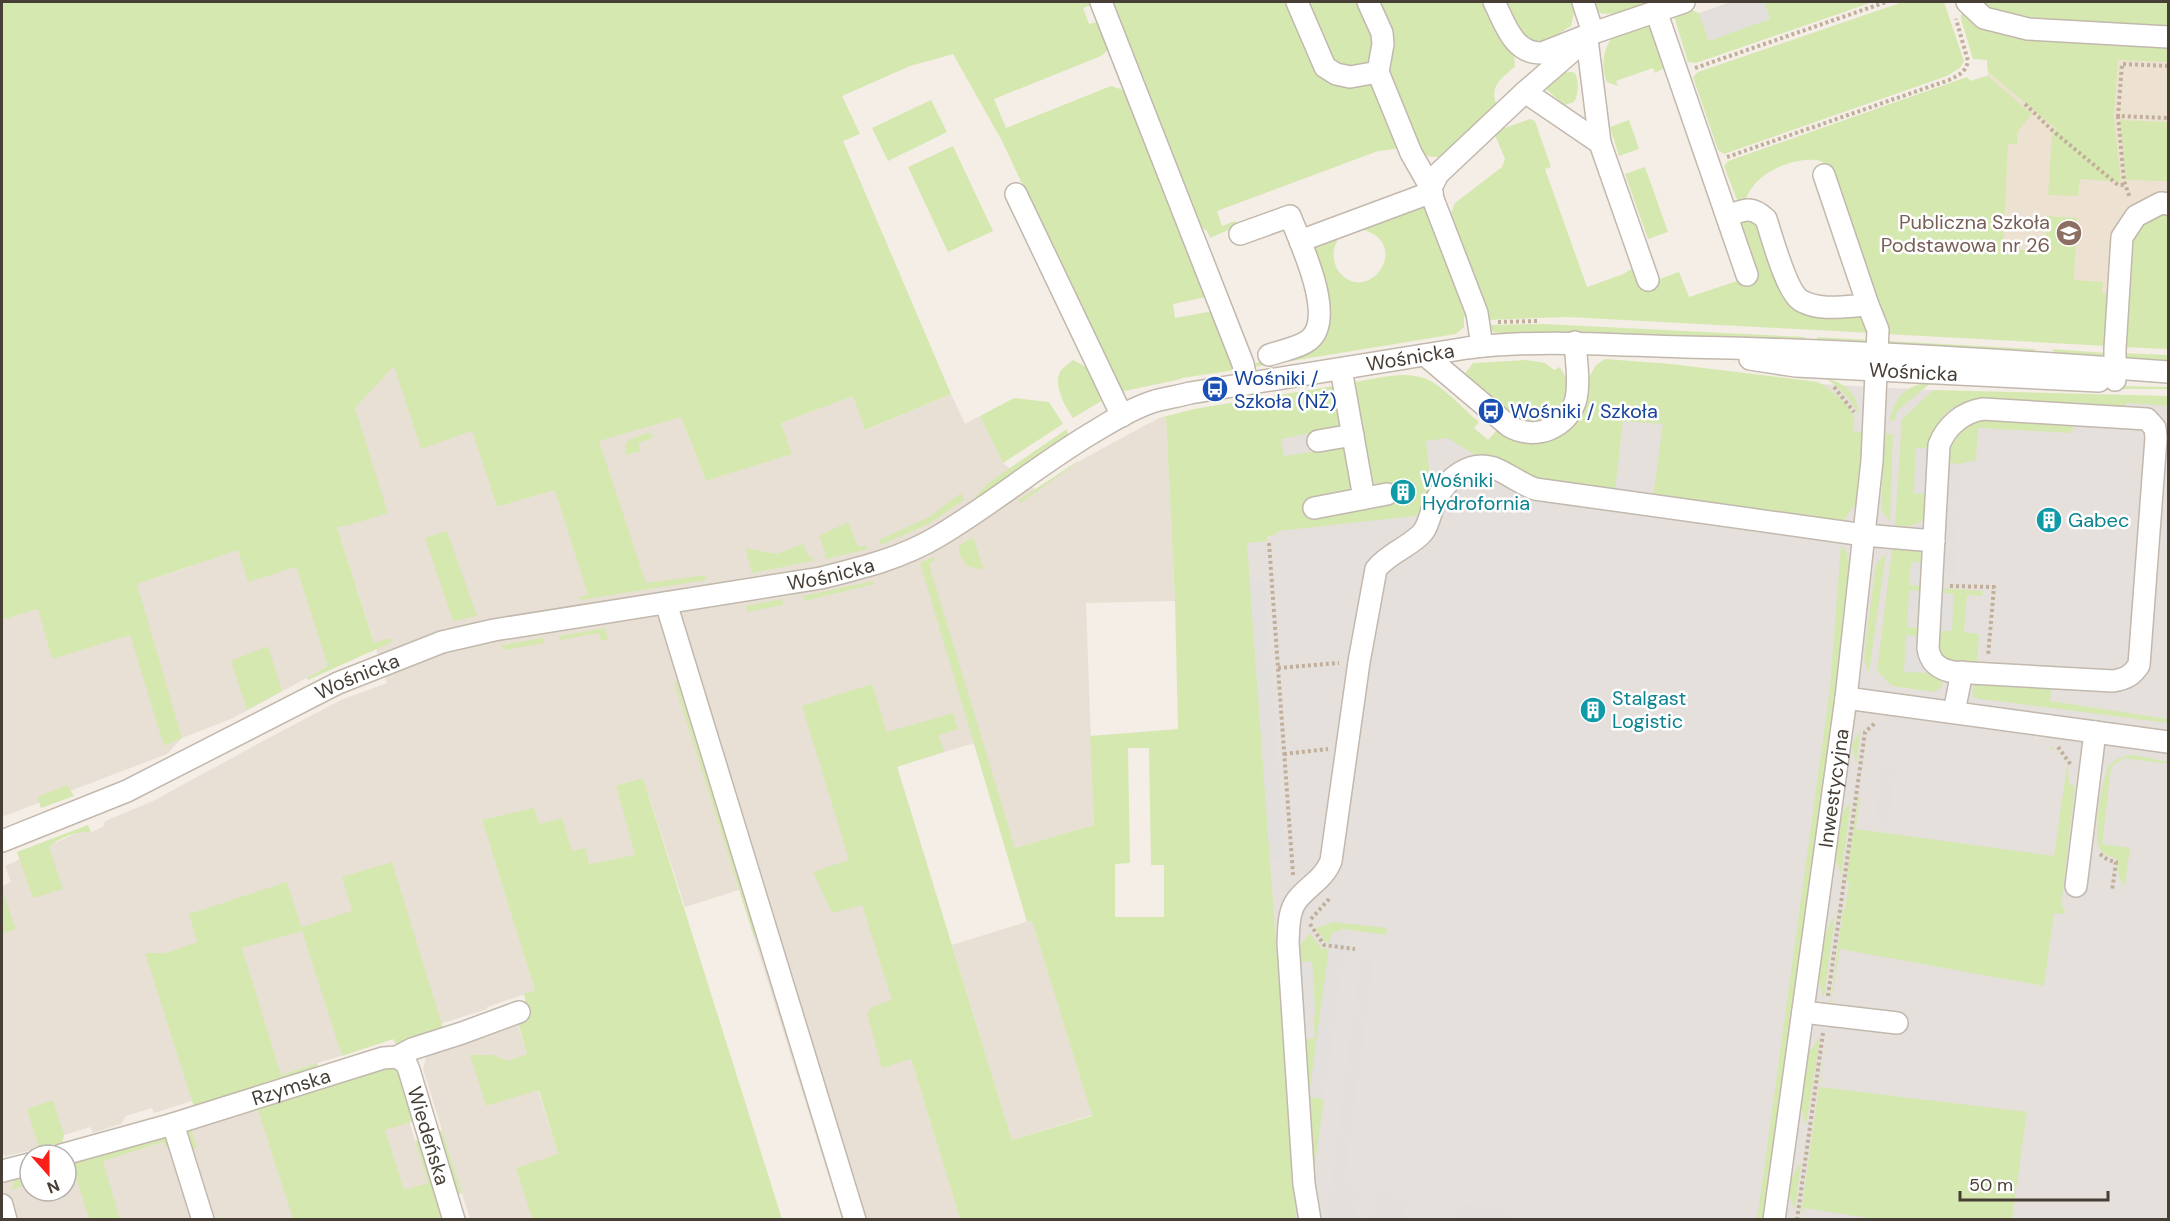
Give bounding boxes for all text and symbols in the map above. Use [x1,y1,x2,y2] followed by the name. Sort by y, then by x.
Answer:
[1881,209,2050,258] place label: Publiczna Szkoła Podstawowa nr 26
[2054,218,2084,248] school or university icon: Publiczna Szkoła Podstawowa nr 26
[1364,337,1456,377] street label: Wośnicka
[1868,357,1958,387] street label: Wośnicka
[1234,365,1337,414] place label: Wośniki / Szkoła (NŻ)
[1200,374,1230,404] bus stop icon: Wośniki / Szkoła (NŻ)
[1476,396,1506,426] bus stop icon: Wośniki / Szkoła
[1510,398,1658,424] place label: Wośniki / Szkoła
[1422,467,1530,516] place label: Wośniki Hydrofornia
[1388,477,1418,507] building icon: Wośniki Hydrofornia
[2034,505,2064,535] building icon: Gabec
[2068,507,2129,533] place label: Gabec
[785,551,877,596] street label: Wośnicka
[311,647,403,706] street label: Wośnicka
[1612,685,1686,734] place label: Stalgast Logistic
[1578,695,1608,725] building icon: Stalgast Logistic
[1813,727,1855,849] street label: Inwestycyjna
[249,1062,334,1111] street label: Rzymska
[402,1083,456,1188] street label: Wiedeńska
[18,1143,78,1203] north arrow
[1960,1164,2108,1202] scale bar
[1969,1173,2013,1197] text: 50 m
[44,1175,62,1198] text: N

